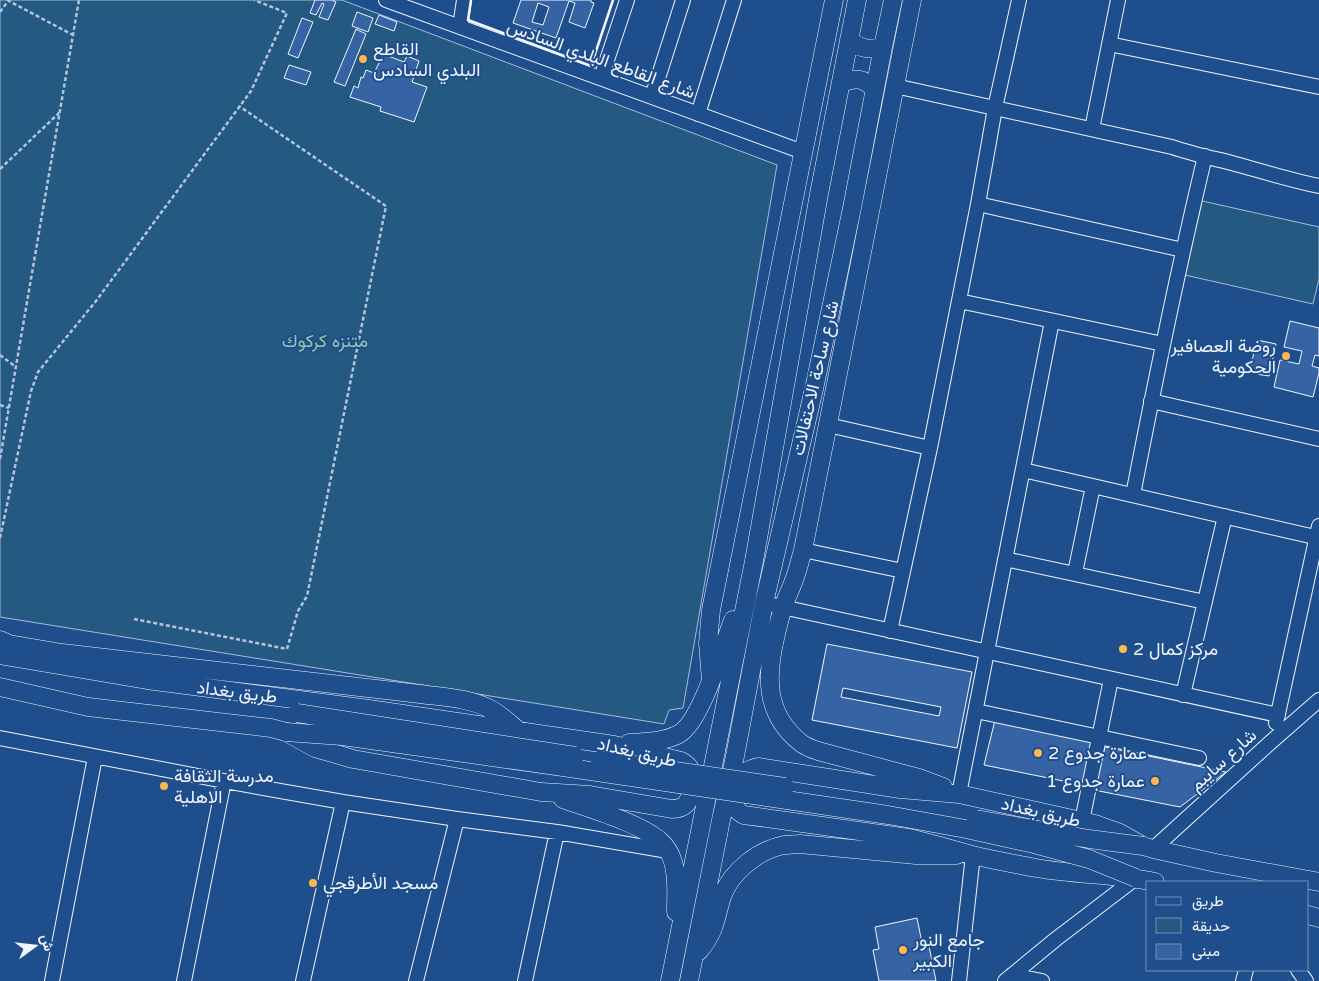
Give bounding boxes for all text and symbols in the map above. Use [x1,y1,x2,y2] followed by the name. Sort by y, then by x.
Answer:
[503,15,698,107] street label: شارع القاطع البلدي السادس
[373,38,480,85] place label: القاطع البلدي السادس
[357,53,369,65] marker: القاطع البلدي السادس
[786,298,845,458] street label: شارع ساحة الاحتفالات
[282,330,368,352] park label: متنزه كركوك
[1170,335,1276,378] place label: روضة العصافير الحكومية
[1280,350,1292,362] marker: روضة العصافير الحكومية
[1133,638,1218,660] place label: مركز كمال 2
[1117,643,1129,655] marker: مركز كمال 2
[196,676,278,708] street label: طريق بغداد
[1185,724,1262,797] street label: شارع سايبم
[595,732,679,772] street label: طريق بغداد
[1048,742,1147,765] place label: عمارة جدوع 2
[1032,747,1044,759] marker: عمارة جدوع 2
[174,765,274,808] place label: مدرسة الثقافة الاهلية
[1046,770,1145,793] place label: عمارة جدوع 1
[1149,775,1161,787] marker: عمارة جدوع 1
[158,780,170,792] marker: مدرسة الثقافة الاهلية
[999,792,1083,832] street label: طريق بغداد
[323,872,438,898] place label: مسجد الأطرقجي
[307,877,319,889] marker: مسجد الأطرقجي
[1146,881,1309,971] legend
[1192,892,1224,911] text: طريق
[1192,917,1230,935] text: حديقة
[10,921,60,971] north arrow
[912,929,984,972] place label: جامع النور الكبير
[37,932,58,953] text: ش
[1192,942,1220,961] text: مبنى
[897,944,909,956] marker: جامع النور الكبير

